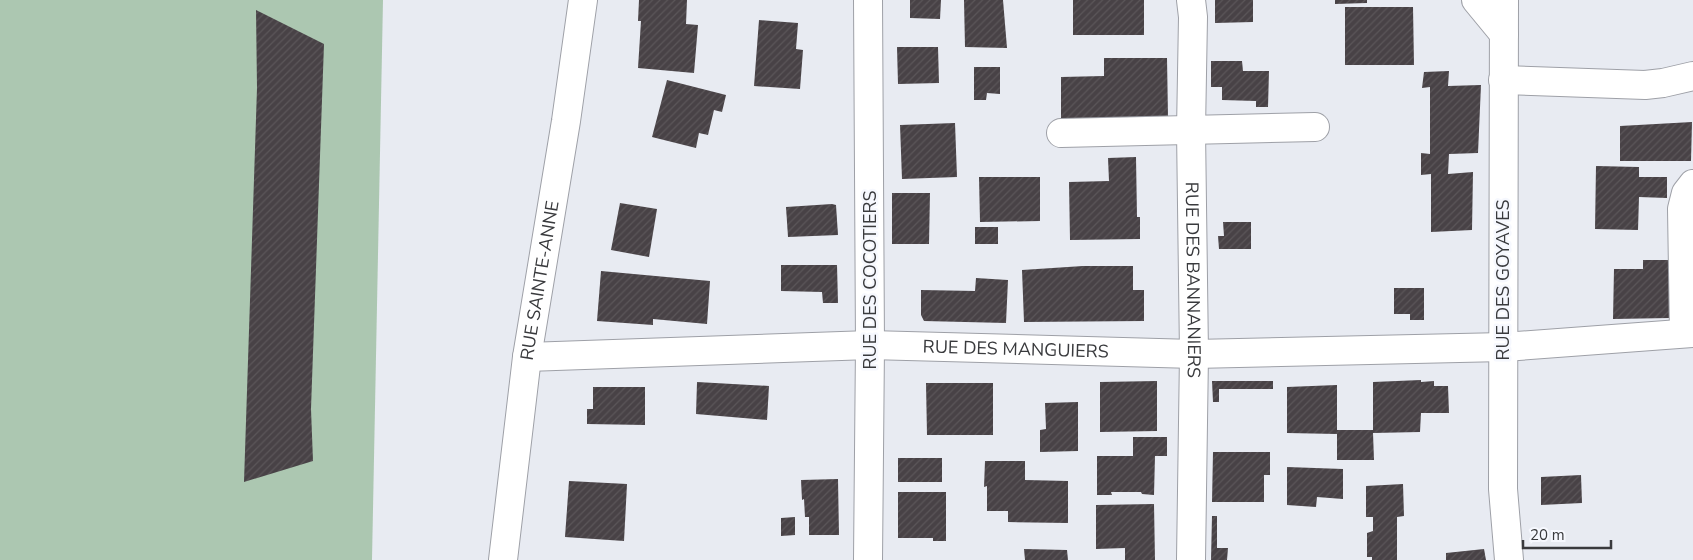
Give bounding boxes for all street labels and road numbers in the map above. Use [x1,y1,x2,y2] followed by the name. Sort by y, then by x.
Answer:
[1180,182,1206,378] street label: RUE DES BANNANIERS
[858,191,882,369] street label: RUE DES COCOTIERS
[515,199,565,362] street label: RUE SAINTE-ANNE
[1491,199,1515,361] street label: RUE DES GOYAVES
[922,334,1109,364] street label: RUE DES MANGUIERS

